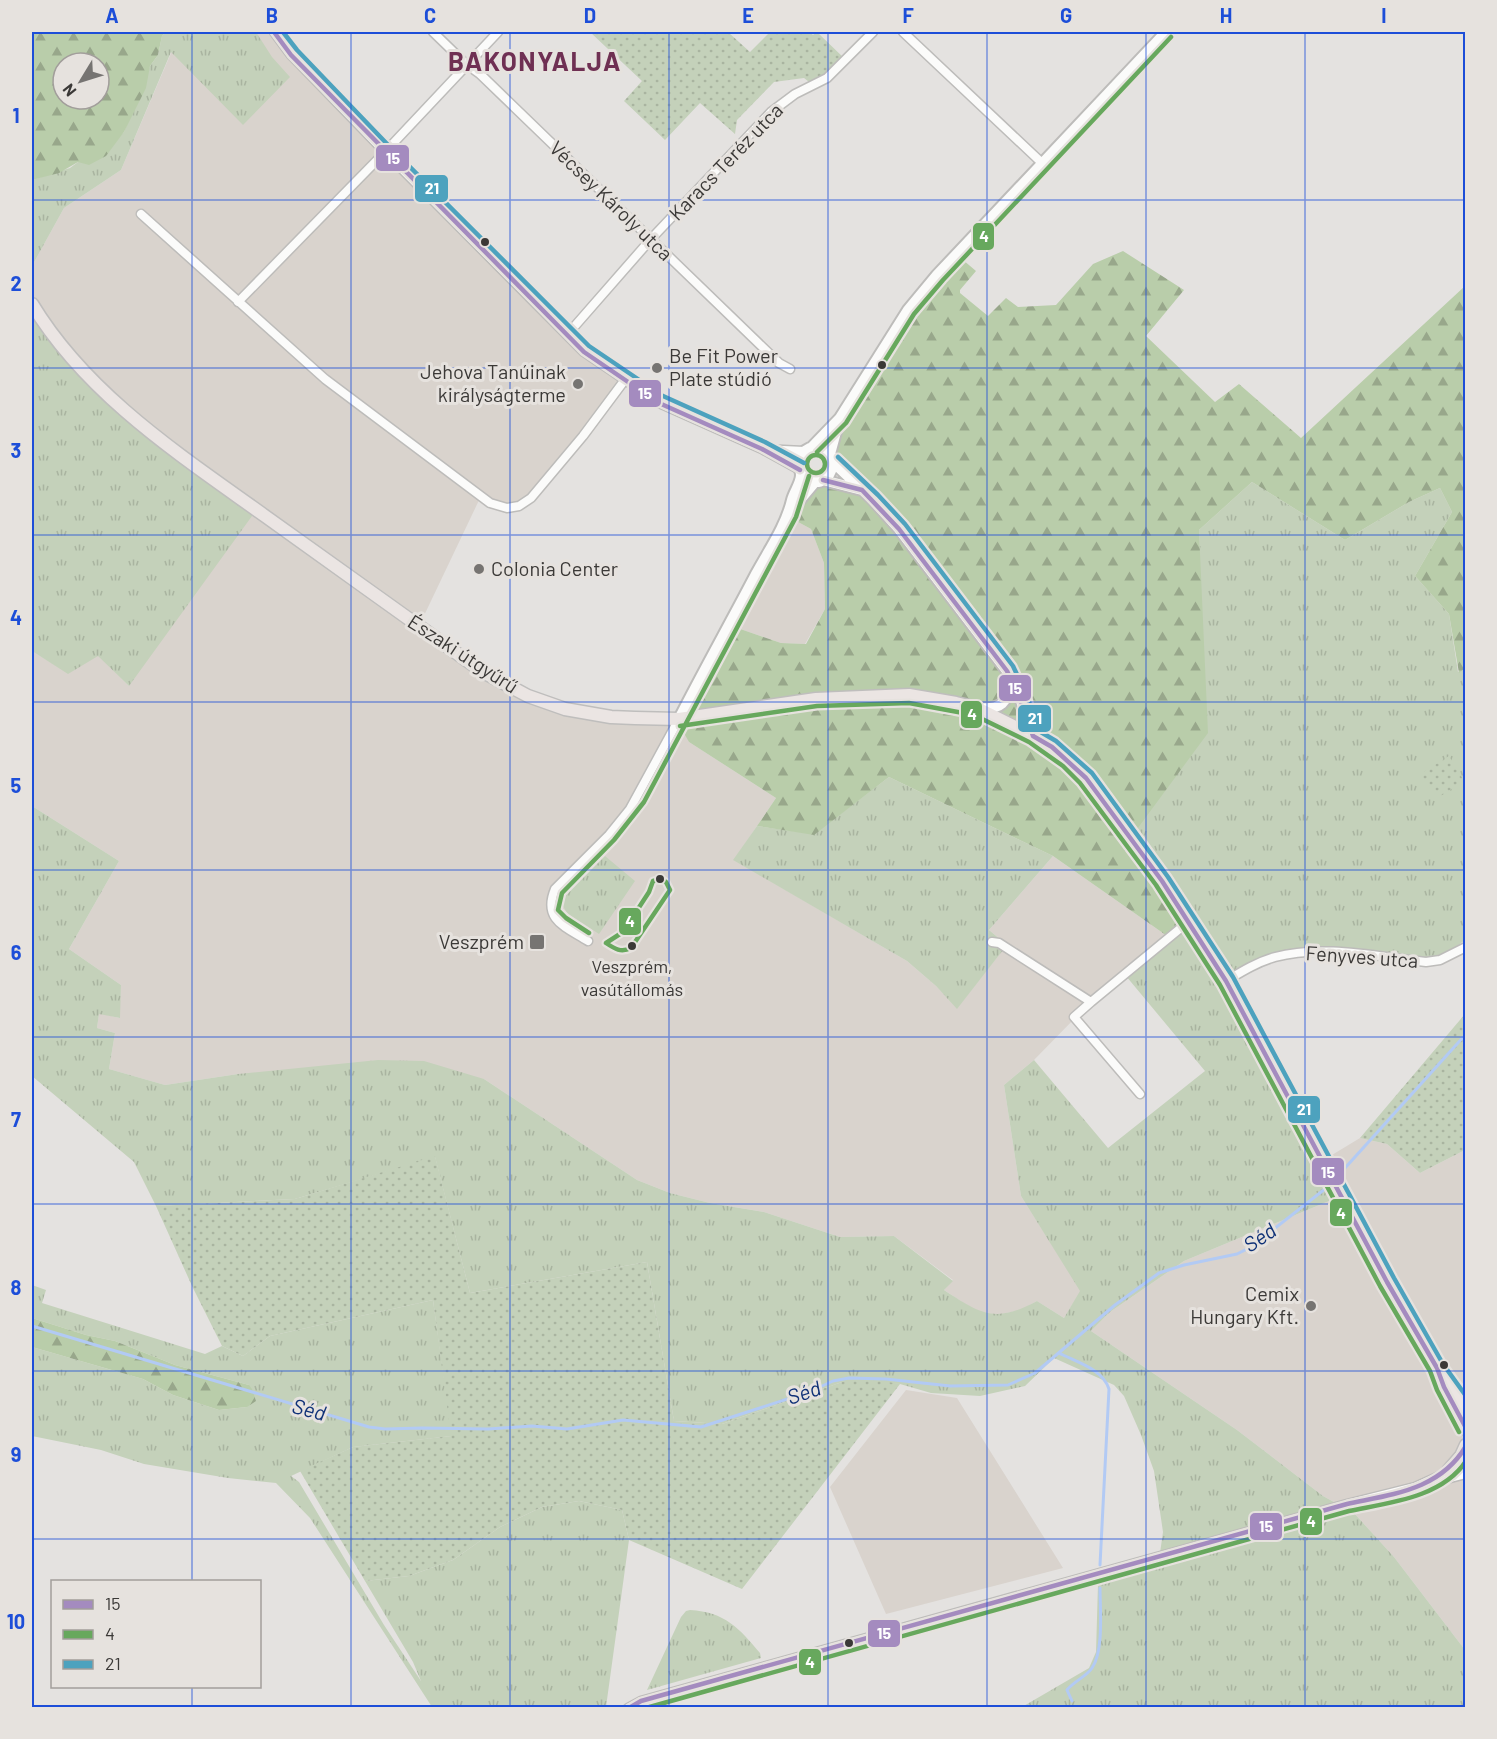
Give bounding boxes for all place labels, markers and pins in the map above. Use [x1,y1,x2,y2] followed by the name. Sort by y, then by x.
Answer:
[479,236,491,248] unlabelled marker
[669,343,778,390] place label: Be Fit Power Plate stúdió
[420,359,566,406] place label: Jehova Tanúinak királyságterme
[876,359,888,371] unlabelled marker
[650,361,664,375] marker: Be Fit Power Plate stúdió
[571,377,585,391] marker: Jehova Tanúinak királyságterme
[491,556,618,580] place label: Colonia Center
[472,562,486,576] marker: Colonia Center
[654,873,666,885] unlabelled marker
[439,929,524,953] place label: Veszprém
[528,933,546,951] marker: Veszprém
[626,940,638,952] marker: Veszprém, vasútállomás
[581,955,683,1000] place label: Veszprém, vasútállomás
[1190,1281,1299,1328] place label: Cemix Hungary Kft.
[1304,1299,1318,1313] marker: Cemix Hungary Kft.
[1438,1359,1450,1371] unlabelled marker
[843,1637,855,1649] unlabelled marker

